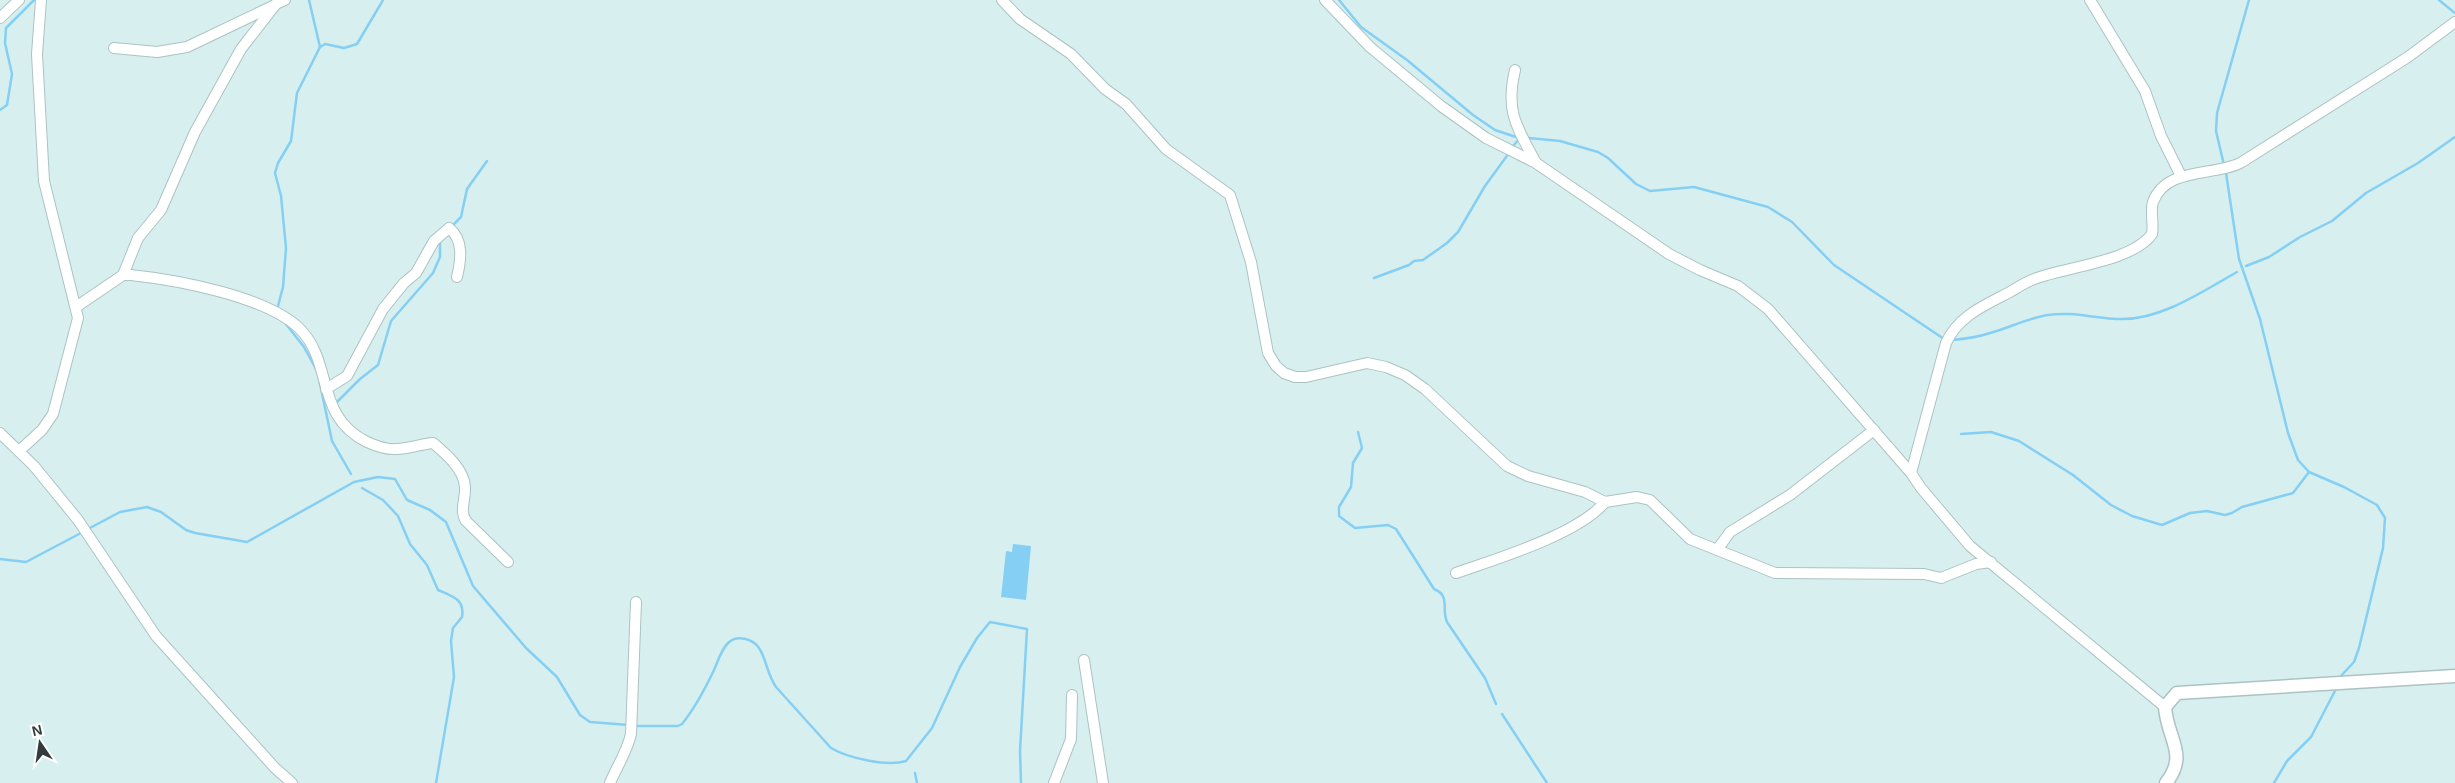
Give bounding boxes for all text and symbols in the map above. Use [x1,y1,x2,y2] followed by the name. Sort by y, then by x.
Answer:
[15,718,65,768] north arrow
[30,721,44,739] text: N

